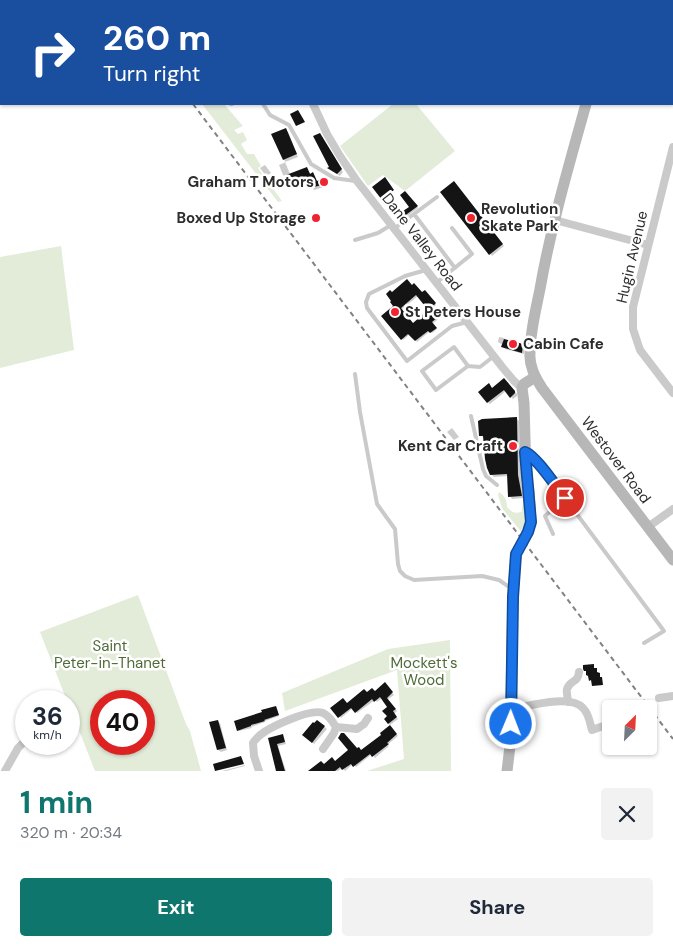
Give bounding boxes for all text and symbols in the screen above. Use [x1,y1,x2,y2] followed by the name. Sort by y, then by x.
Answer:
[103,15,211,61] text: 260 m
[20,20,85,85] icon: right
[103,59,200,88] text: Turn right
[188,172,314,192] place label: Graham T Motors
[318,176,330,188] marker: Graham T Motors
[377,189,467,295] street label: Dane Valley Road
[481,199,559,236] place label: Revolution Skate Park
[176,208,306,228] place label: Boxed Up Storage
[612,209,652,305] street label: Hugin Avenue
[310,212,322,224] marker: Boxed Up Storage
[465,212,477,224] marker: Revolution Skate Park
[405,302,521,322] place label: St Peters House
[389,306,401,318] marker: St Peters House
[523,334,604,354] place label: Cabin Cafe
[507,338,519,350] marker: Cabin Cafe
[577,412,655,508] street label: Westover Road
[398,436,503,456] place label: Kent Car Craft
[507,440,519,452] marker: Kent Car Craft
[544,477,586,519] pin
[551,484,579,512] icon: arrive
[54,636,166,673] park label: Saint Peter-in-Thanet
[390,653,458,690] park label: Mockett's Wood
[90,690,155,755] speed limit sign: 40
[484,697,536,749] position arrow
[32,700,63,733] text: 36
[602,700,658,755] north arrow
[602,700,657,755] map controls
[33,727,62,743] text: km/h
[20,783,93,822] text: 1 min
[601,788,653,840] button: close
[20,822,122,843] text: 320 m · 20:34
[20,878,332,936] button: Exit
[342,878,653,936] button: Share

